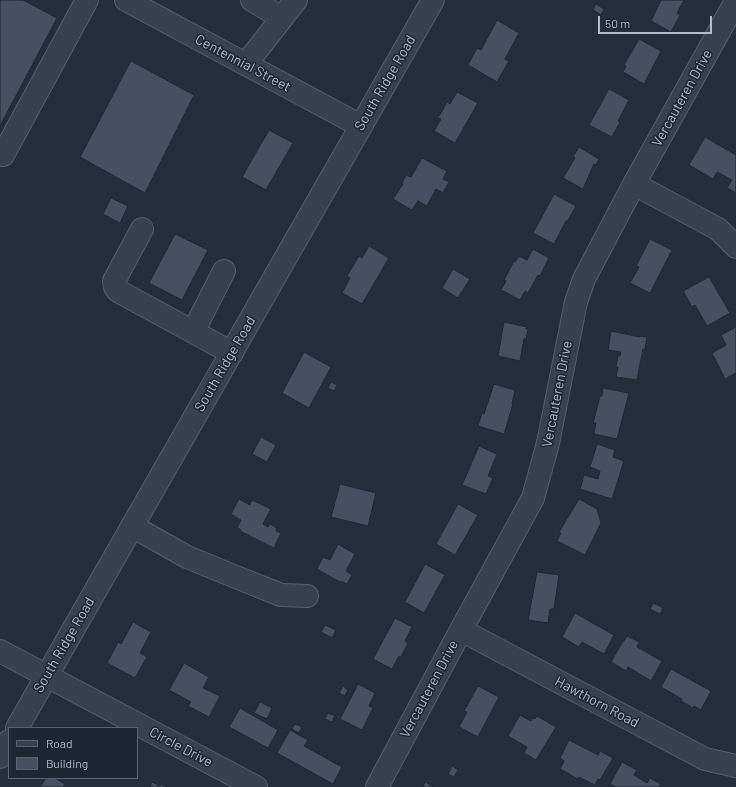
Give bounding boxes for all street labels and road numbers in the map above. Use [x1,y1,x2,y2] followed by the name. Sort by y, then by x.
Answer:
[192,31,294,95] street label: Centennial Street
[351,32,419,134] street label: South Ridge Road
[648,47,716,149] street label: Vercauteren Drive
[191,313,259,415] street label: South Ridge Road
[538,339,576,449] street label: Vercauteren Drive
[30,594,98,696] street label: South Ridge Road
[396,637,462,741] street label: Vercauteren Drive
[552,673,642,731] street label: Hawthorn Road
[147,723,215,771] street label: Circle Drive

